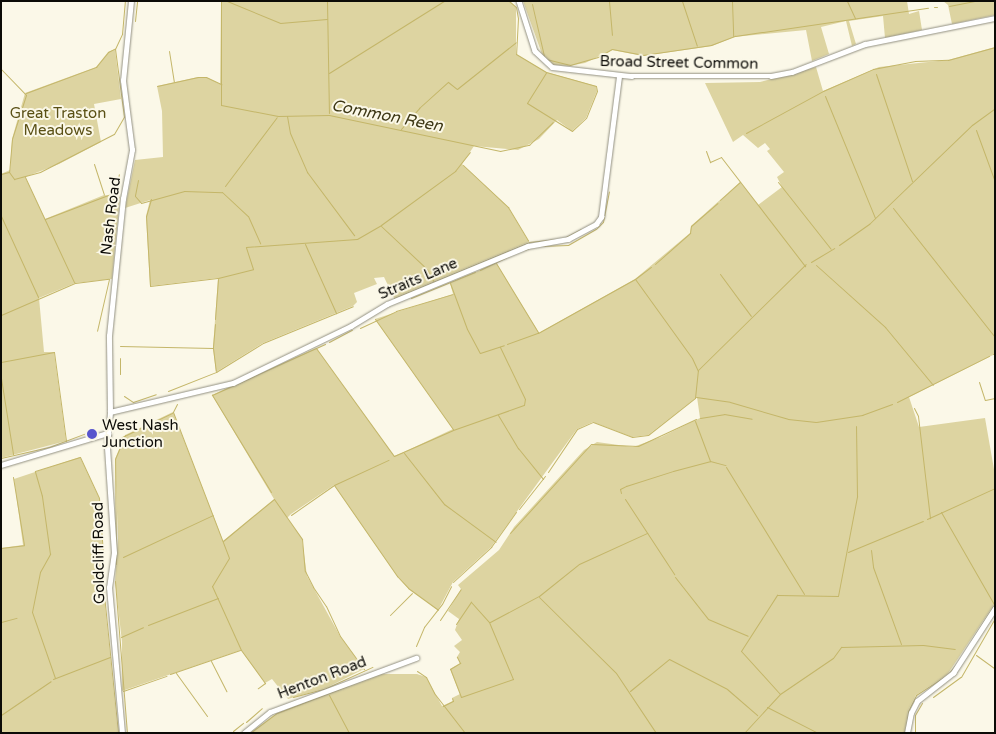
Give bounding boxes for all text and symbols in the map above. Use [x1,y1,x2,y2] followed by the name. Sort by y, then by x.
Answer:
[600,53,758,73] street label: Broad Street Common
[330,96,444,136] water label: Common Reen
[10,104,106,139] park label: Great Traston Meadows
[97,176,125,256] street label: Nash Road
[376,254,460,304] street label: Straits Lane
[102,416,179,451] place label: West Nash Junction
[86,428,98,440] marker: West Nash Junction
[89,502,109,604] street label: Goldcliff Road
[275,653,369,703] street label: Henton Road

